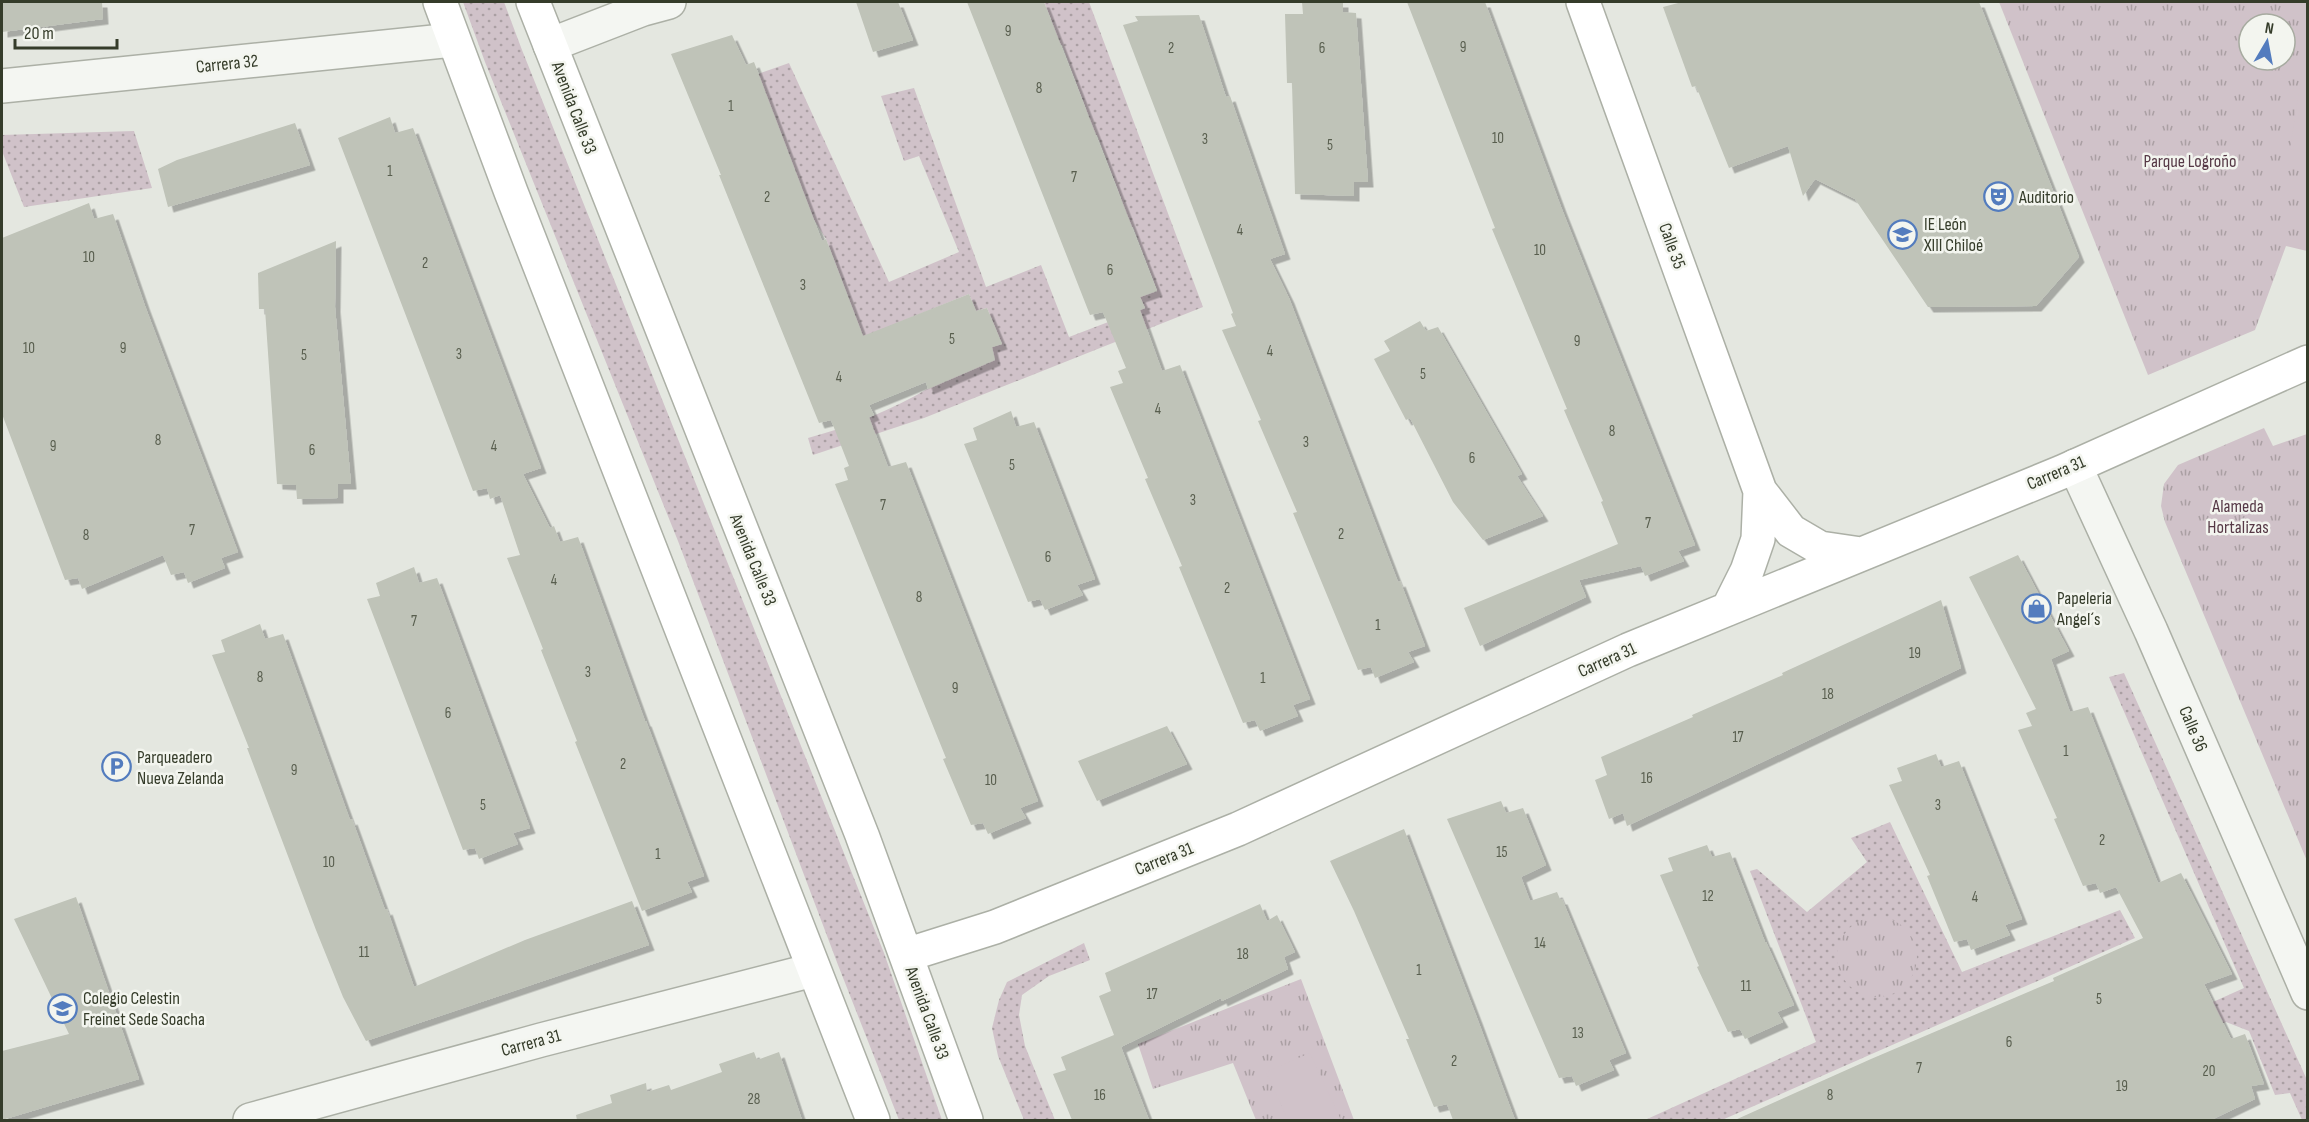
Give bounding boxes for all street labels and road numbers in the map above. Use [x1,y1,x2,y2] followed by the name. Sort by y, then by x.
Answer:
[195,50,259,78] street label: Carrera 32
[546,58,601,157] street label: Avenida Calle 33
[1654,220,1690,272] street label: Calle 35
[2024,451,2089,495] street label: Carrera 31
[725,510,781,609] street label: Avenida Calle 33
[1575,638,1640,682] street label: Carrera 31
[2174,703,2212,755] street label: Calle 36
[1132,838,1197,880] street label: Carrera 31
[900,963,953,1062] street label: Avenida Calle 33
[499,1025,564,1061] street label: Carrera 31

